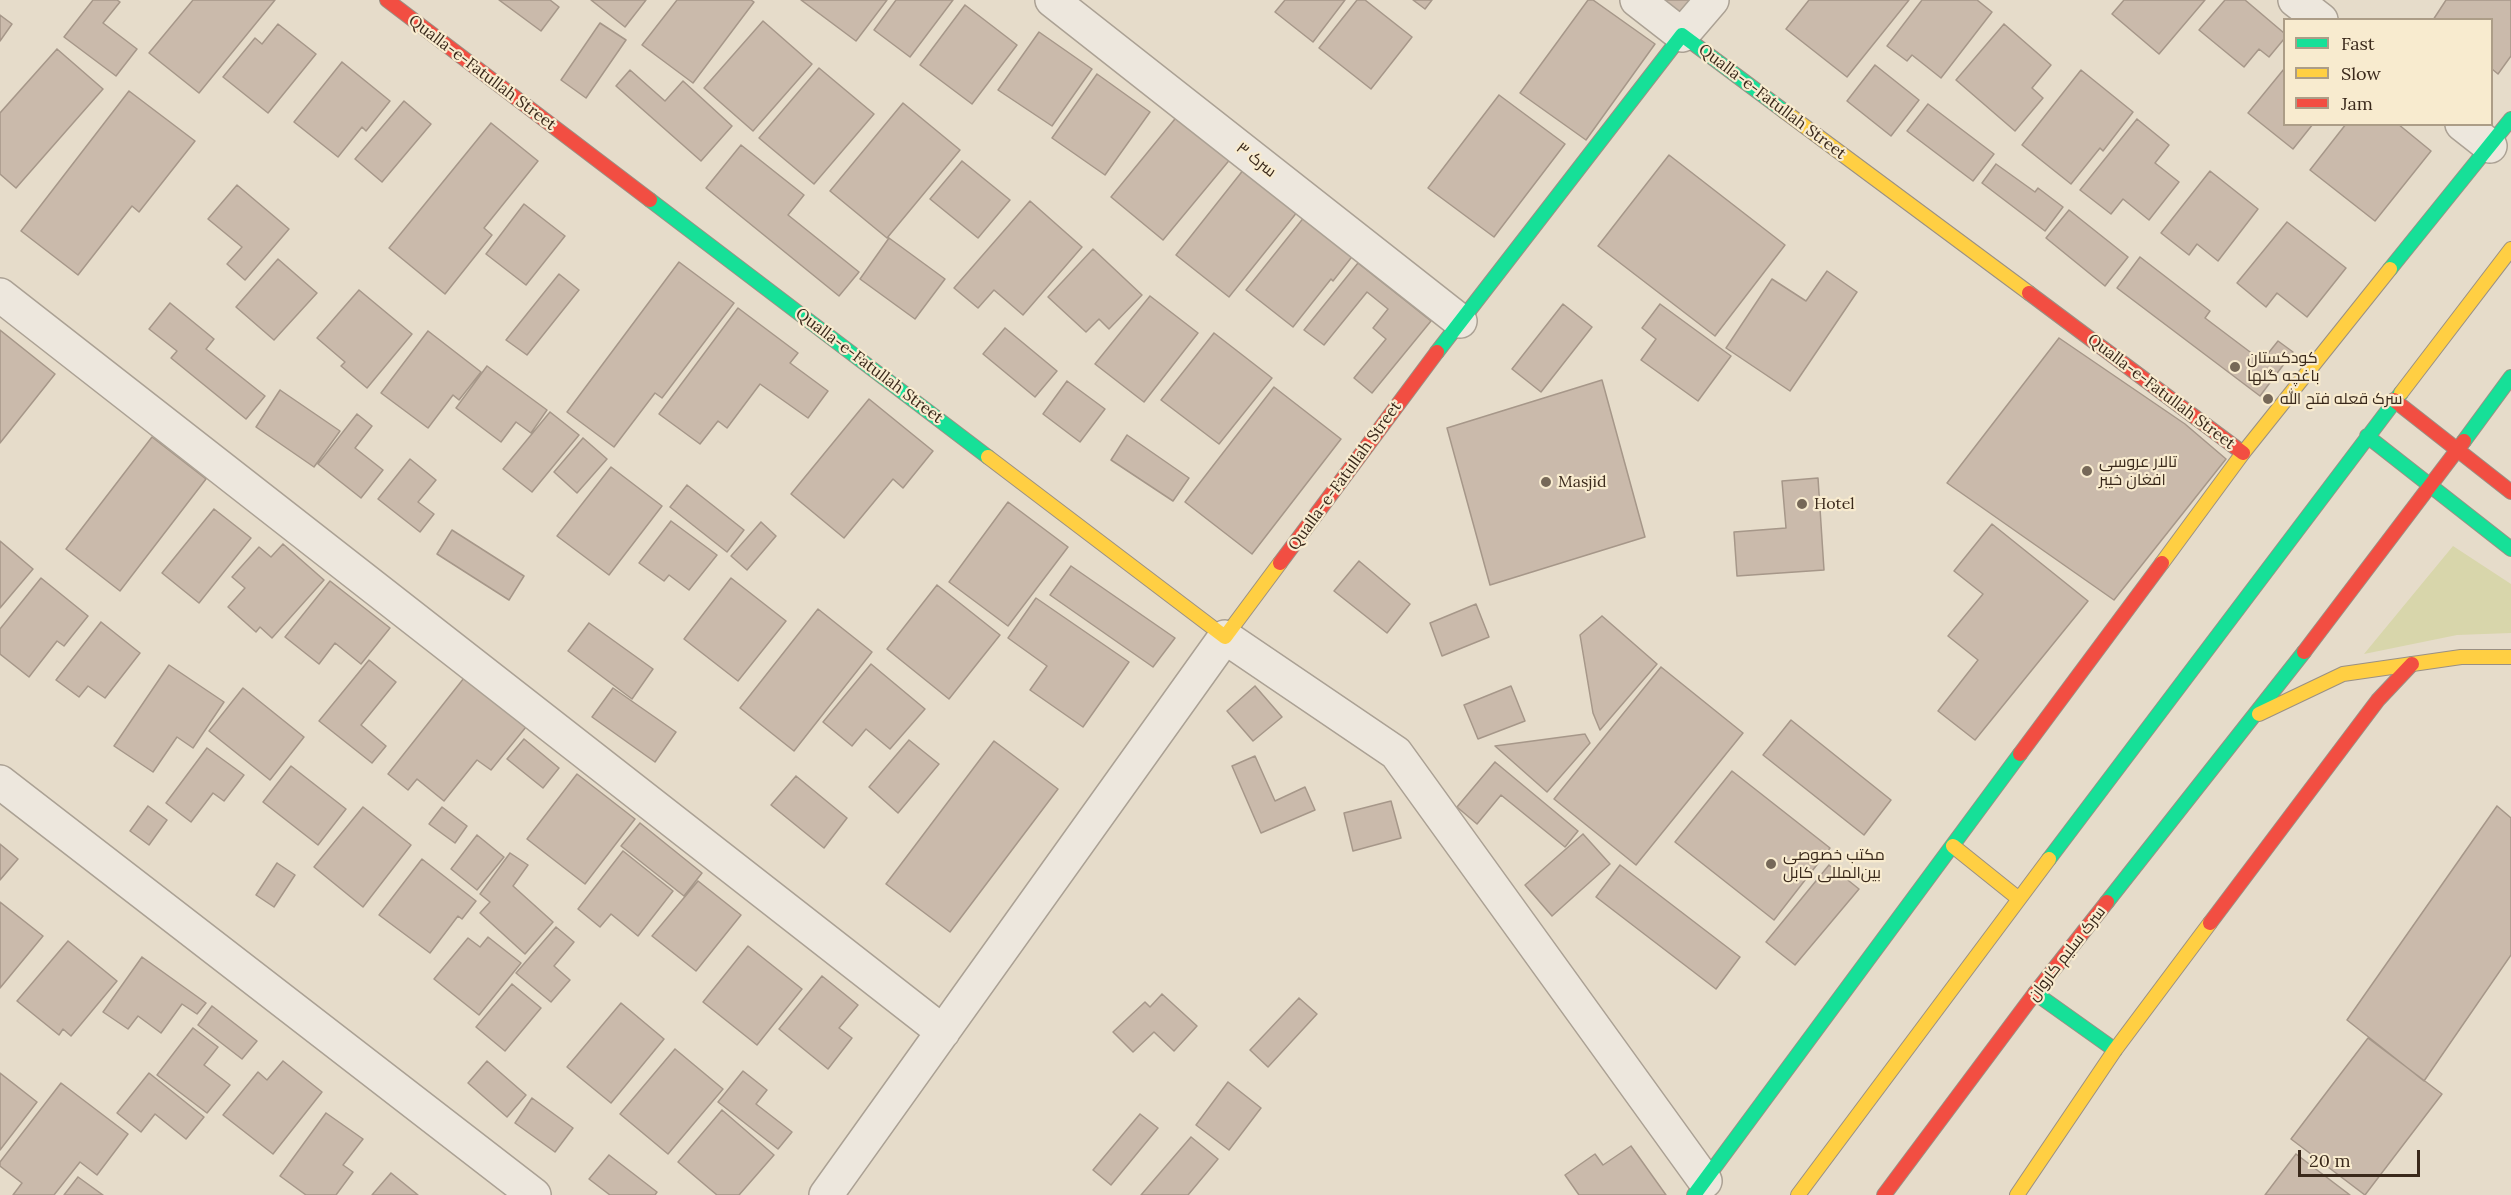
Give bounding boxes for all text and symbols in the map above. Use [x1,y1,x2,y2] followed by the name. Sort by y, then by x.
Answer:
[404,11,560,135] street label: Qualla-e-Fatullah Street
[2283,18,2493,126] legend
[2341,32,2375,55] text: Fast
[1694,40,1850,164] street label: Qualla-e-Fatullah Street
[2341,62,2381,85] text: Slow
[2341,92,2373,115] text: Jam
[1232,138,1280,182] street label: سرک ۳
[791,304,947,428] street label: Qualla-e-Fatullah Street
[2083,330,2239,454] street label: Qualla-e-Fatullah Street
[2247,348,2320,386] place label: کودکستان باغچه گلها
[2228,360,2242,374] marker: کودکستان باغچه گلها
[2280,389,2403,409] place label: سرک قعله فتح الله
[2261,392,2275,406] marker: سرک قعله فتح الله
[1284,398,1406,554] street label: Qualla-e-Fatullah Street
[2099,452,2177,490] place label: تالار عروسی افغان خیبر
[2080,464,2094,478] marker: تالار عروسی افغان خیبر
[1558,472,1607,492] place label: Masjid
[1539,475,1553,489] marker: Masjid
[1814,494,1855,514] place label: Hotel
[1795,497,1809,511] marker: Hotel
[1783,845,1885,883] place label: مکتب خصوصی بین‌المللی کابل
[1764,857,1778,871] marker: مکتب خصوصی بین‌المللی کابل
[2024,903,2110,1005] street label: سرک سلیم کاروان
[2301,1138,2422,1176] scale bar
[2309,1149,2351,1172] text: 20 m

